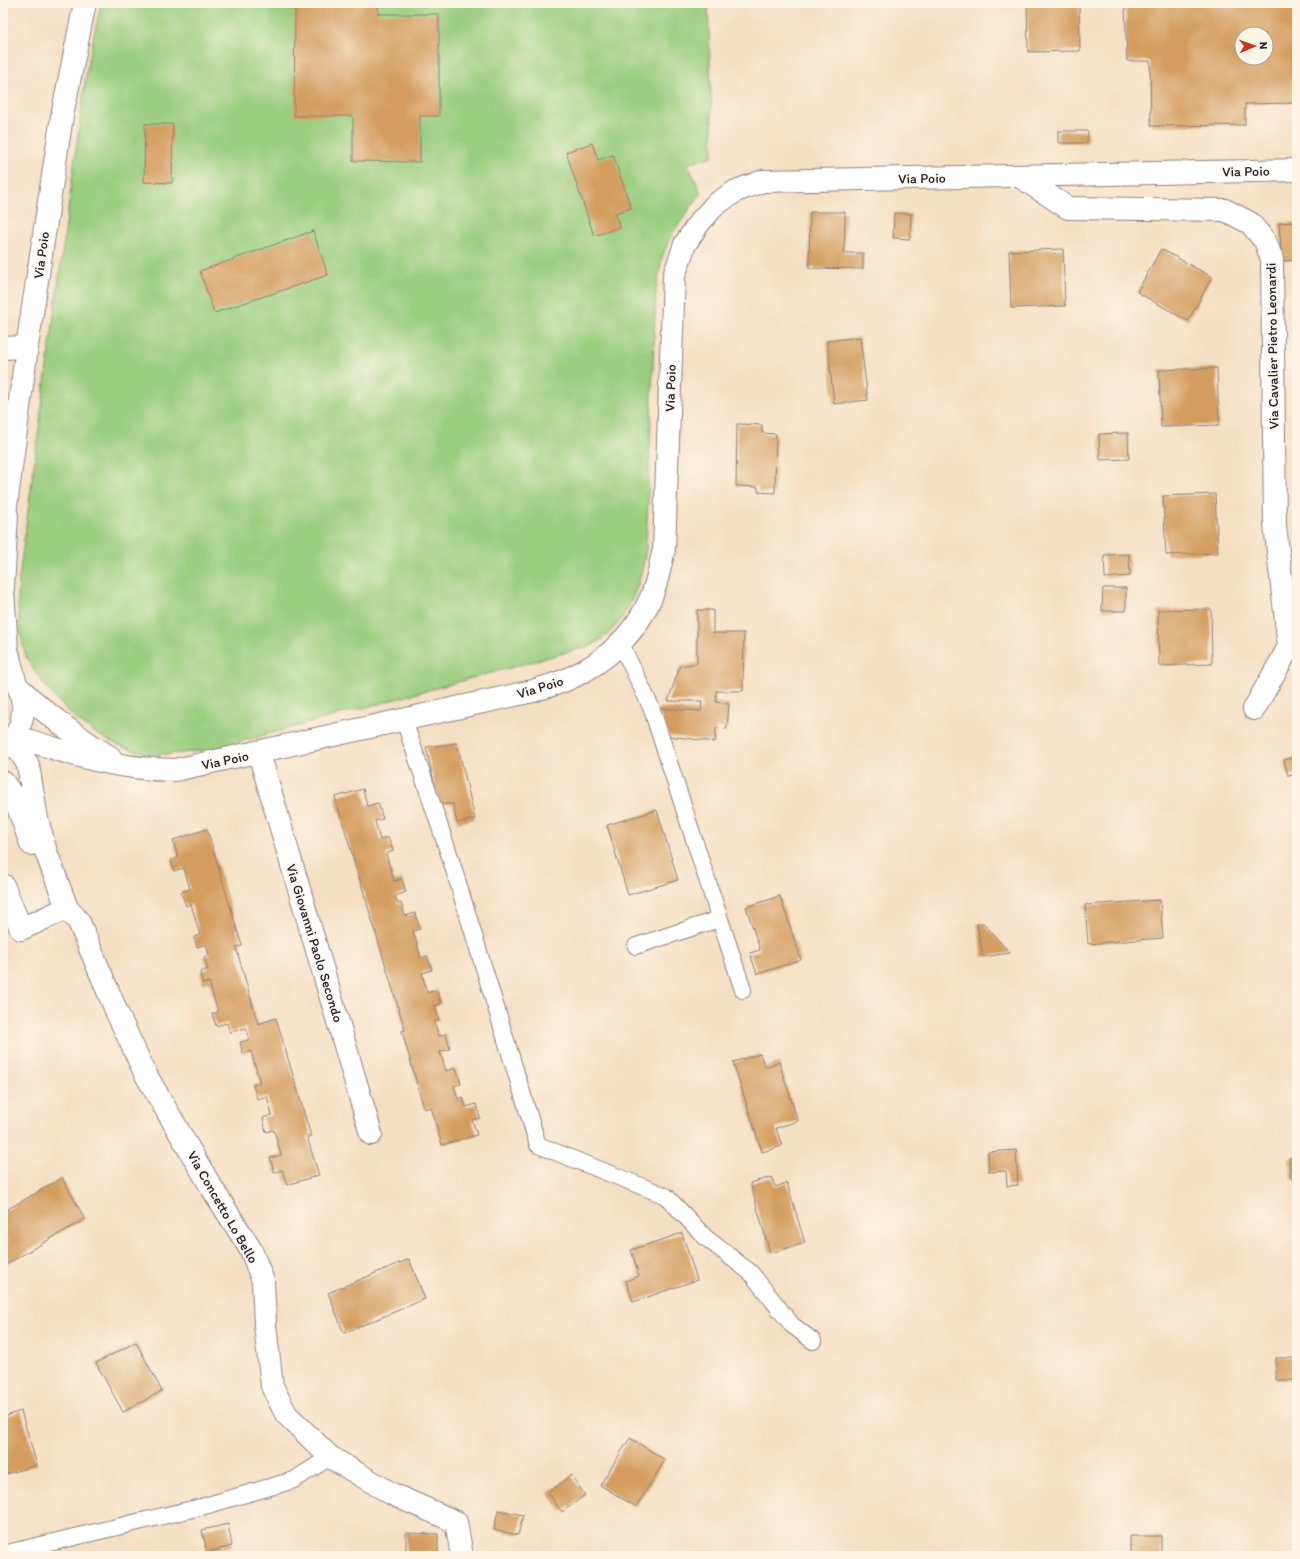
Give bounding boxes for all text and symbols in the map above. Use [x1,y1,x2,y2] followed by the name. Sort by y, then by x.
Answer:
[1234,26,1274,66] north arrow
[1257,42,1270,50] text: N
[1222,163,1270,180] street label: Via Poio
[898,170,946,187] street label: Via Poio
[30,230,53,280] street label: Via Poio
[1263,263,1282,429] street label: Via Cavalier Pietro Leonardi
[661,364,680,412] street label: Via Poio
[515,672,565,703] street label: Via Poio
[200,747,250,774] street label: Via Poio
[282,862,347,1024] street label: Via Giovanni Paolo Secondo
[183,1148,262,1267] street label: Via Concetto Lo Bello

